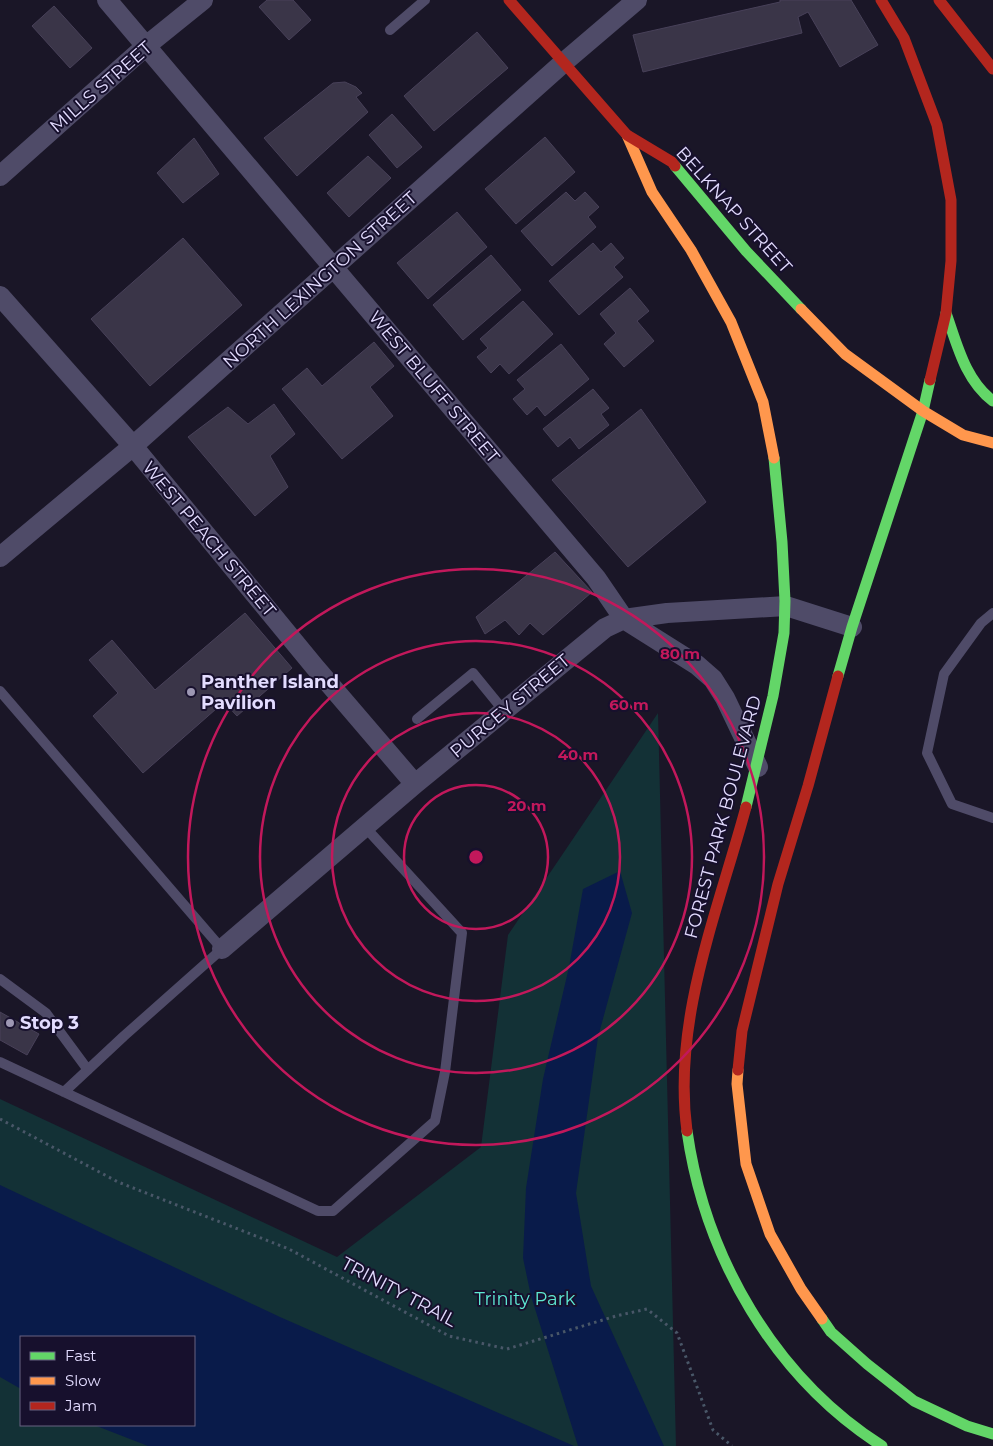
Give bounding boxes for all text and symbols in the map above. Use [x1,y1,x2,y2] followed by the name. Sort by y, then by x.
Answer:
[45,36,157,137] street label: MILLS STREET
[671,142,797,278] street label: BELKNAP STREET
[218,187,422,373] street label: NORTH LEXINGTON STREET
[364,306,505,468] street label: WEST BLUFF STREET
[138,457,281,622] street label: WEST PEACH STREET
[660,644,700,663] text: 80 m
[446,649,575,762] street label: PURCEY STREET
[201,671,339,714] place label: Panther Island Pavilion
[185,686,197,698] marker: Panther Island Pavilion
[680,693,766,941] street label: FOREST PARK BOULEVARD
[609,695,649,714] text: 60 m
[558,745,598,764] text: 40 m
[507,796,547,815] text: 20 m
[467,848,485,866] centre of rings
[20,1012,79,1034] place label: Stop 3
[4,1017,16,1029] marker: Stop 3
[338,1252,461,1332] street label: TRINITY TRAIL
[474,1288,576,1310] park label: Trinity Park
[20,1336,195,1426] legend
[65,1346,96,1365] text: Fast
[65,1371,101,1390] text: Slow
[64,1396,97,1415] text: Jam

